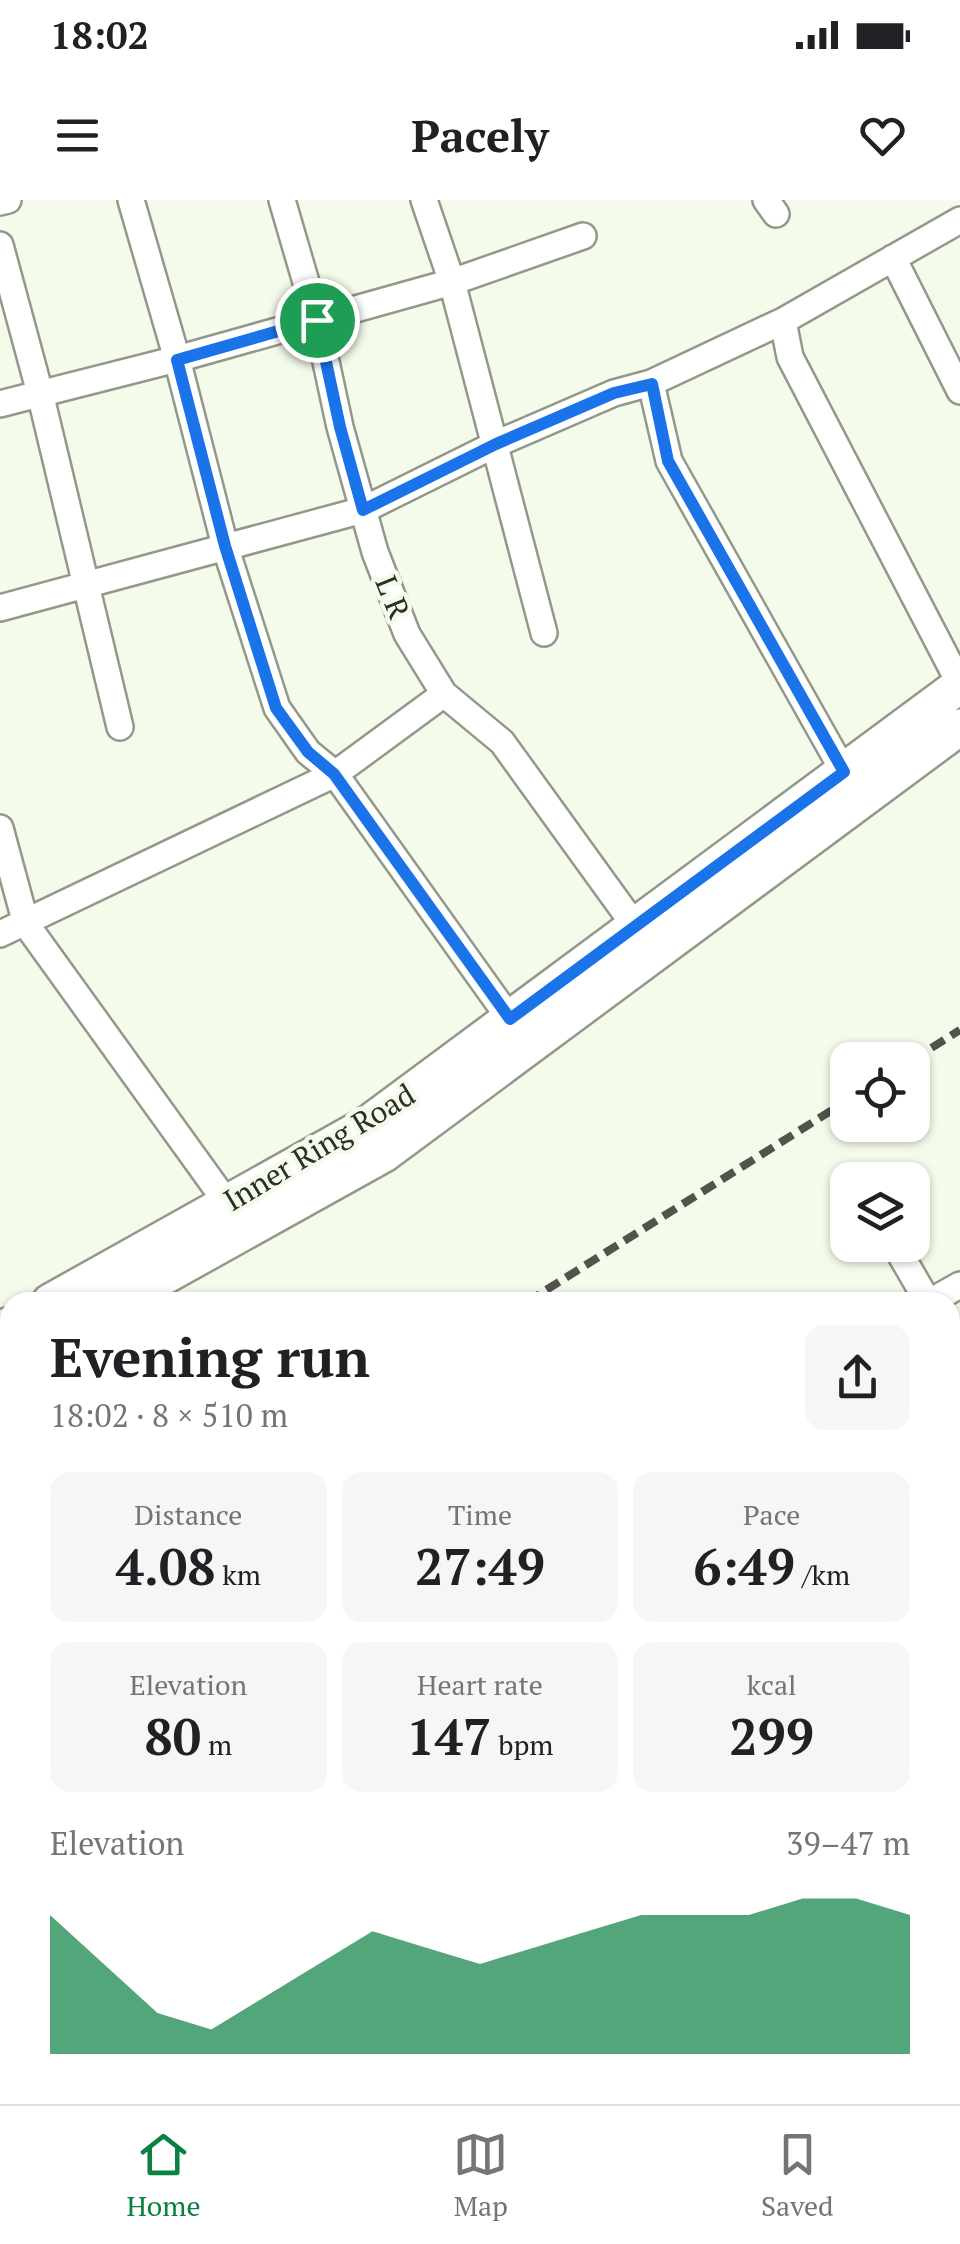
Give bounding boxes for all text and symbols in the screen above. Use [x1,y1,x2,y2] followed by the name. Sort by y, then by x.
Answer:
[50,10,149,60] text: 18:02
[411,105,549,165] text: Pacely
[50,108,105,163] icon: menu
[855,108,910,163] icon: heart
[275,278,360,363] pin
[290,293,345,348] icon: arrive
[366,570,420,624] street label: L R
[830,1042,930,1262] map controls
[830,1042,930,1142] button: locate
[216,1074,422,1220] street label: Inner Ring Road
[830,1162,930,1262] button: layers
[50,1320,370,1393] text: Evening run
[805,1325,910,1430] button: share
[50,1394,288,1436] text: 18:02 · 8 × 510 m
[134,1496,242,1533] text: Distance
[448,1496,512,1533] text: Time
[743,1496,800,1533] text: Pace
[116,1533,215,1599] text: 4.08
[415,1533,545,1599] text: 27:49
[693,1533,795,1599] text: 6:49
[215,1556,261,1593] text: km
[795,1556,850,1593] text: /km
[130,1666,247,1703] text: Elevation
[417,1666,543,1703] text: Heart rate
[747,1666,797,1703] text: kcal
[145,1703,201,1769] text: 80
[407,1703,491,1769] text: 147
[729,1703,814,1769] text: 299
[201,1726,232,1763] text: m
[491,1726,553,1763] text: bpm
[50,1822,184,1864] text: Elevation
[786,1822,910,1864] text: 39–47 m
[126,2127,201,2224] tab: Home
[453,2127,508,2224] tab: Map
[761,2127,834,2224] tab: Saved

